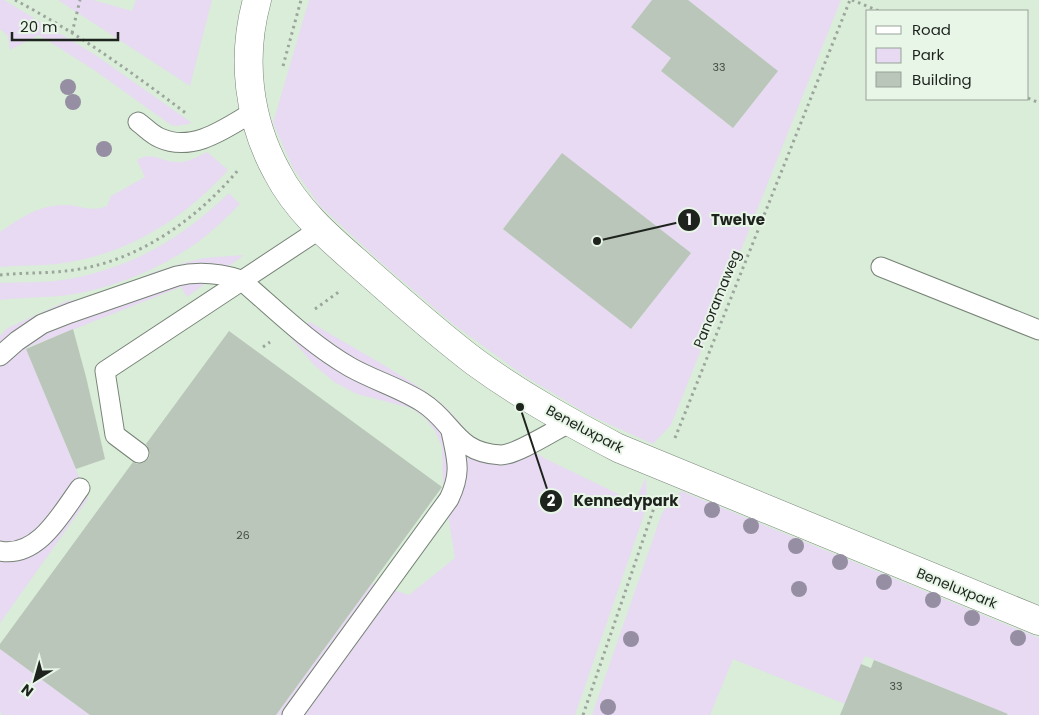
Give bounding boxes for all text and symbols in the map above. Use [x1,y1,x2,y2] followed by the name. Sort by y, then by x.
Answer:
[12,10,119,42] scale bar
[866,10,1029,100] legend
[20,16,58,37] text: 20 m
[912,19,951,40] text: Road
[912,44,944,65] text: Park
[713,59,725,75] house number: 33
[912,69,972,90] text: Building
[676,205,776,235] callout: Twelve
[686,209,692,230] text: 1
[711,209,765,230] text: Twelve
[688,247,746,351] street label: Panoramaweg
[543,400,628,458] street label: Beneluxpark
[539,486,689,516] callout: Kennedypark
[547,490,556,511] text: 2
[574,490,679,511] text: Kennedypark
[236,527,250,543] house number: 26
[914,563,1001,614] street label: Beneluxpark
[10,655,60,705] north arrow
[890,678,902,694] house number: 33
[17,679,37,702] text: N

